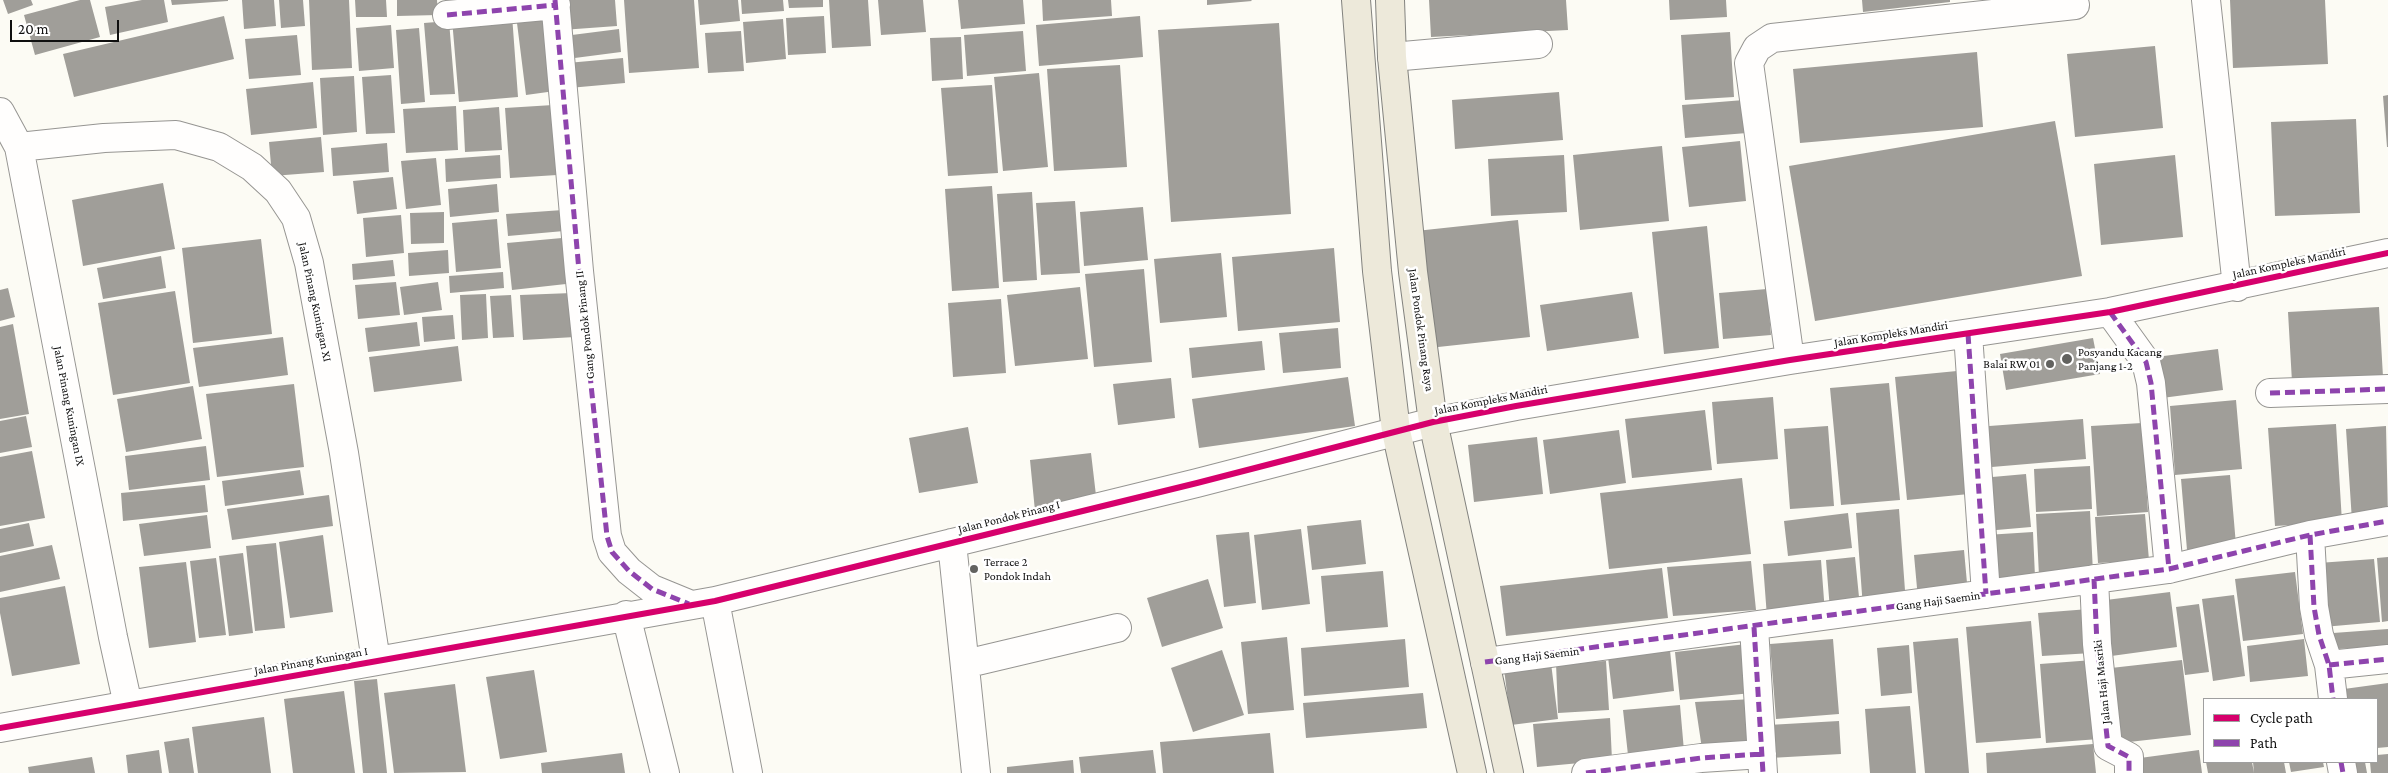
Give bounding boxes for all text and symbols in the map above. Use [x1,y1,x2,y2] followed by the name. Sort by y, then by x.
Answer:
[12,10,121,42] scale bar
[18,21,49,37] text: 20 m
[295,241,335,363] street label: Jalan Pinang Kuningan XI
[2231,244,2347,282] street label: Jalan Kompleks Mandiri
[1405,268,1437,392] street label: Jalan Pondok Pinang Raya
[572,270,598,380] street label: Gang Pondok Pinang II
[1833,318,1949,350] street label: Jalan Kompleks Mandiri
[50,345,88,467] street label: Jalan Pinang Kuningan IX
[2078,345,2162,373] place label: Posyandu Kacang Panjang 1-2
[2060,352,2074,366] marker: Posyandu Kacang Panjang 1-2
[1983,357,2040,371] place label: Balai RW 01
[2044,358,2056,370] marker: Balai RW 01
[1433,382,1549,418] street label: Jalan Kompleks Mandiri
[957,497,1061,537] street label: Jalan Pondok Pinang I
[984,555,1051,583] place label: Terrace 2 Pondok Indah
[968,563,980,575] marker: Terrace 2 Pondok Indah
[1895,588,1981,614] street label: Gang Haji Saemin
[2090,639,2114,725] street label: Jalan Haji Masriki
[253,644,369,678] street label: Jalan Pinang Kuningan I
[1494,644,1580,668] street label: Gang Haji Saemin
[2203,698,2378,763] legend
[2250,710,2313,726] text: Cycle path
[2250,735,2277,751] text: Path

